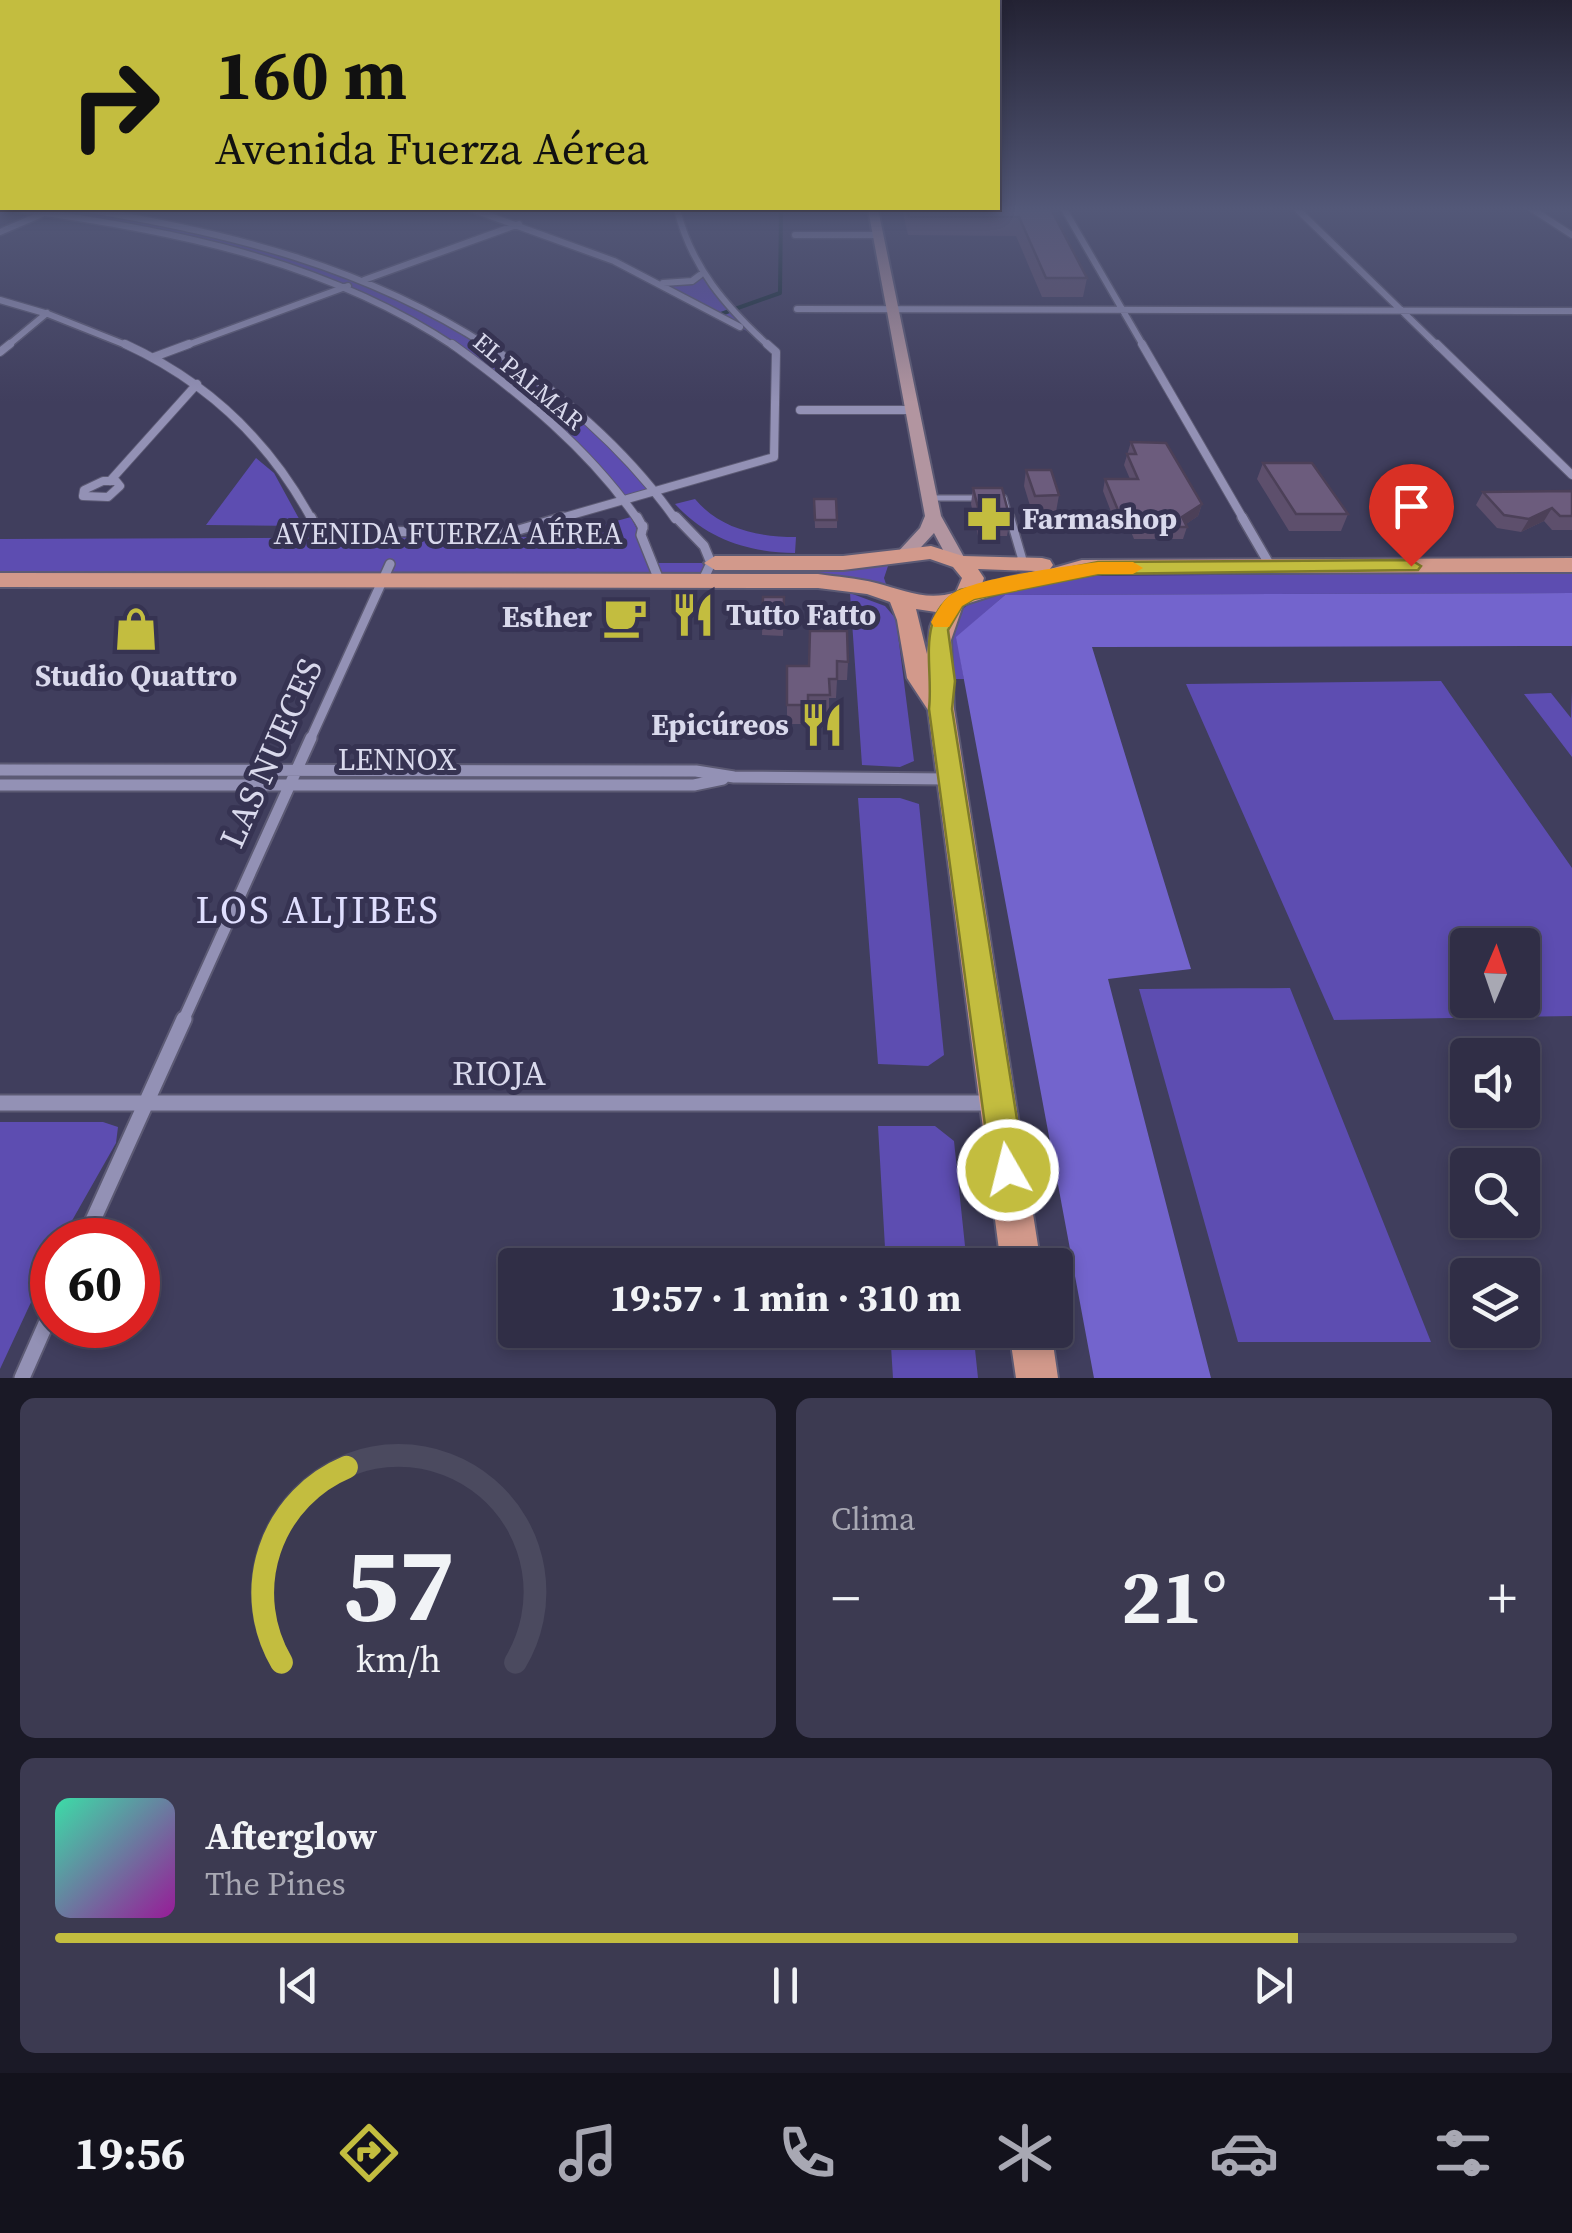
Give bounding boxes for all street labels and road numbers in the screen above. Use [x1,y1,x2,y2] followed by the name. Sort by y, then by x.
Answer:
[466,325,592,437] street label: EL PALMAR
[273,513,623,554] street label: AVENIDA FUERZA AÉREA
[208,651,334,855] street label: LAS NUECES
[338,739,457,780] street label: LENNOX
[452,1049,546,1097] street label: RIOJA

